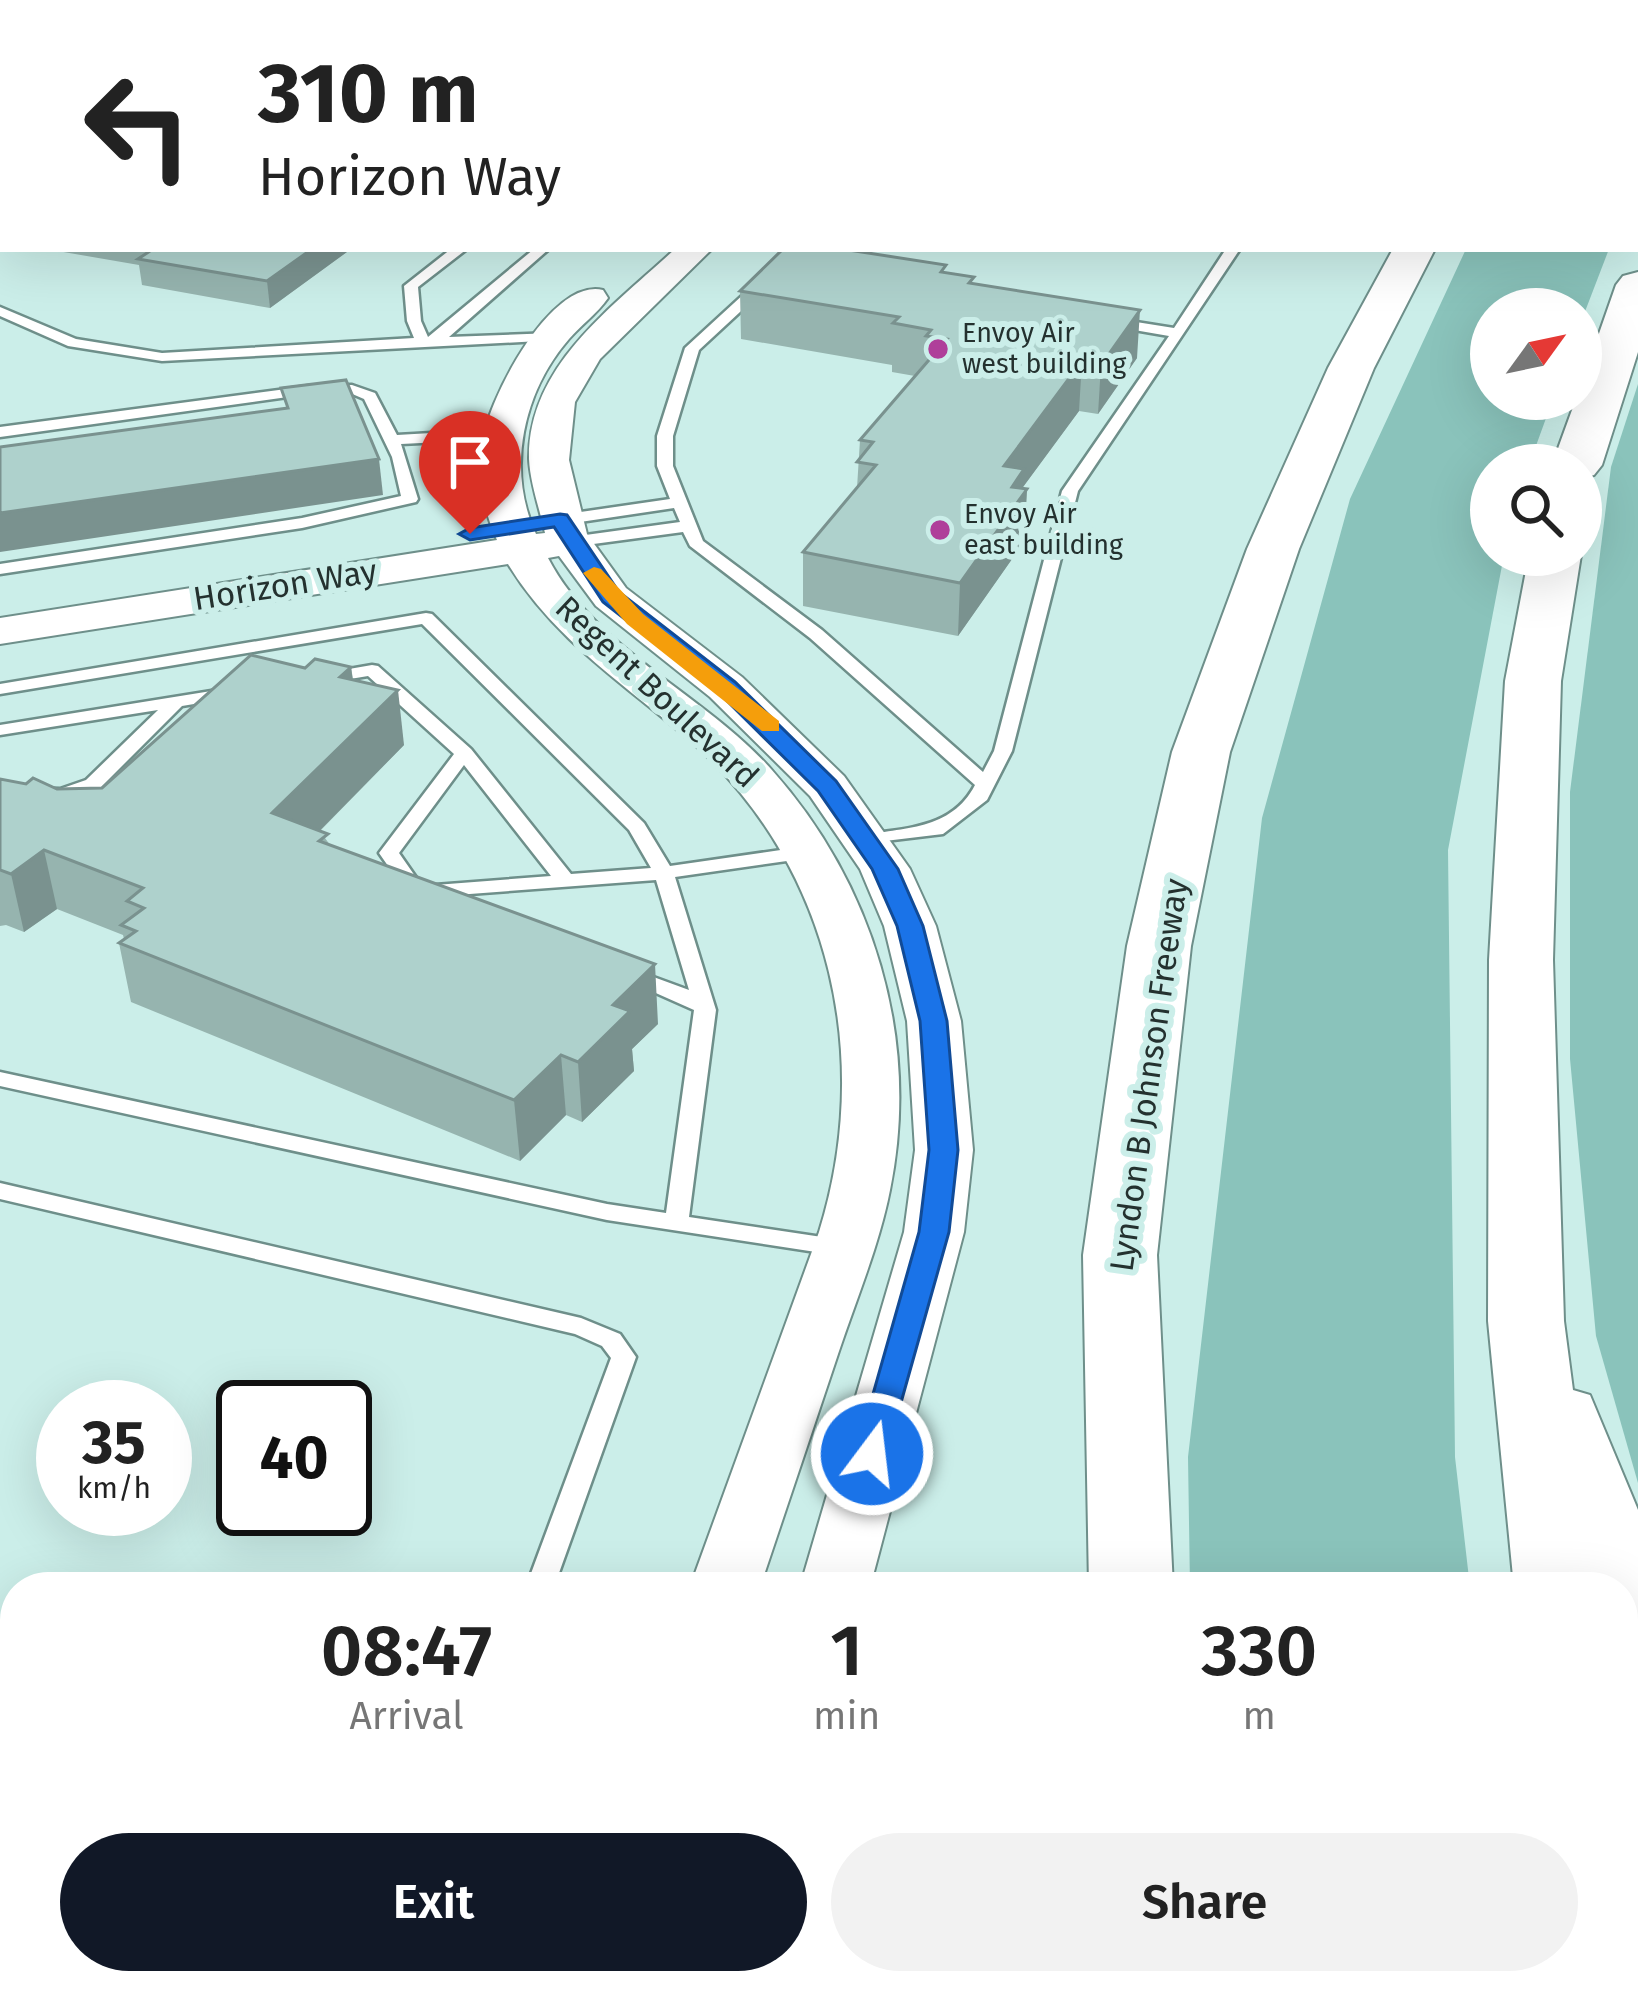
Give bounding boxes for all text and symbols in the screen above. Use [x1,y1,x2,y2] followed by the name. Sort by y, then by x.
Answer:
[258,43,479,144] text: 310 m
[60,48,216,204] icon: left
[258,145,561,209] text: Horizon Way
[1470,288,1602,420] north arrow
[1470,288,1602,576] map controls
[962,317,1127,380] place label: Envoy Air west building
[925,336,951,362] marker: Envoy Air west building
[419,411,521,534] pin
[437,429,503,495] icon: arrive
[1470,444,1602,576] button: search
[964,498,1124,561] place label: Envoy Air east building
[927,517,953,543] marker: Envoy Air east building
[190,551,380,619] street label: Horizon Way
[547,588,767,796] street label: Regent Boulevard
[1102,876,1196,1274] street label: Lyndon B Johnson Freeway
[216,1380,372,1536] speed limit sign: 40
[809,1391,935,1517] position arrow
[82,1407,146,1479] text: 35
[77,1470,151,1506] text: km/h
[321,1608,492,1694] text: 08:47
[830,1608,863,1694] text: 1
[1201,1608,1317,1694] text: 330
[349,1693,464,1739] text: Arrival
[813,1693,880,1739] text: min
[1242,1693,1276,1739] text: m
[60,1833,807,1971] button: Exit
[831,1833,1578,1971] button: Share

